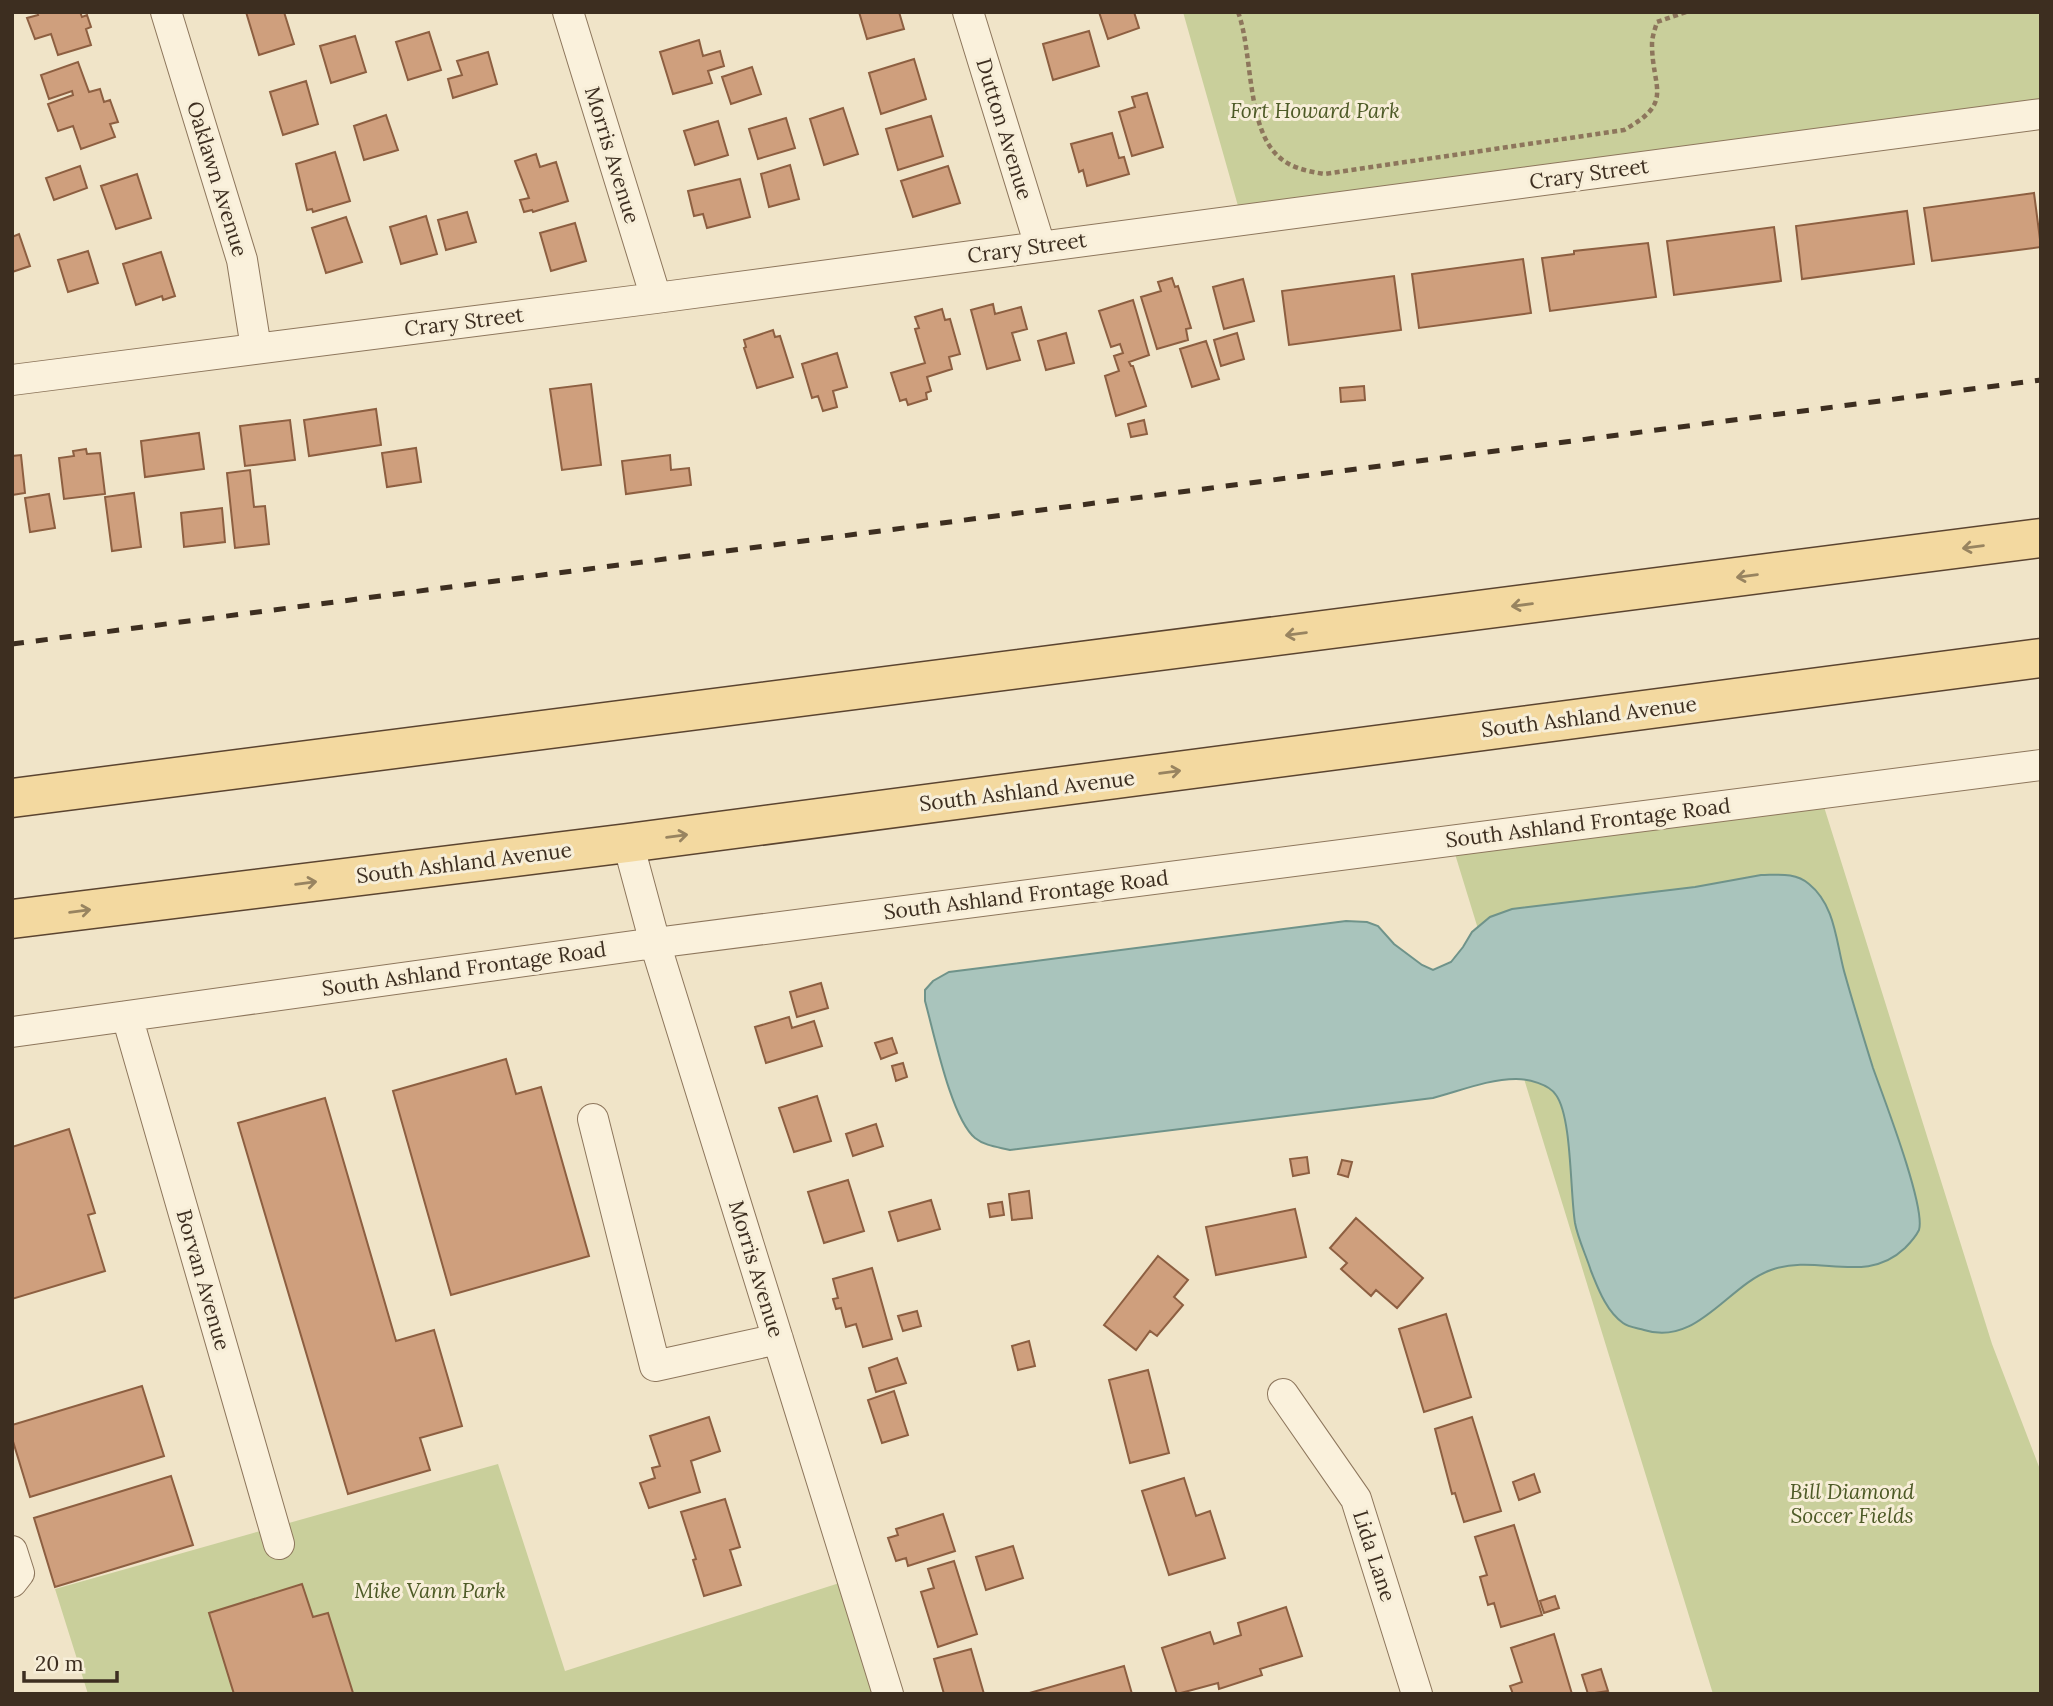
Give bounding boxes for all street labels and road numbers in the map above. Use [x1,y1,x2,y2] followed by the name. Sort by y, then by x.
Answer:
[970,55,1039,203] street label: Dutton Avenue
[579,83,646,227] street label: Morris Avenue
[181,98,254,260] street label: Oaklawn Avenue
[1528,152,1651,195] street label: Crary Street
[966,226,1089,269] street label: Crary Street
[403,301,526,342] street label: Crary Street
[1480,690,1698,743] street label: South Ashland Avenue
[918,764,1136,817] street label: South Ashland Avenue
[1444,792,1732,853] street label: South Ashland Frontage Road
[355,836,573,889] street label: South Ashland Avenue
[882,864,1170,925] street label: South Ashland Frontage Road
[320,935,608,1002] street label: South Ashland Frontage Road
[723,1197,790,1341] street label: Morris Avenue
[170,1206,236,1353] street label: Borvan Avenue
[1347,1507,1402,1605] street label: Lida Lane

